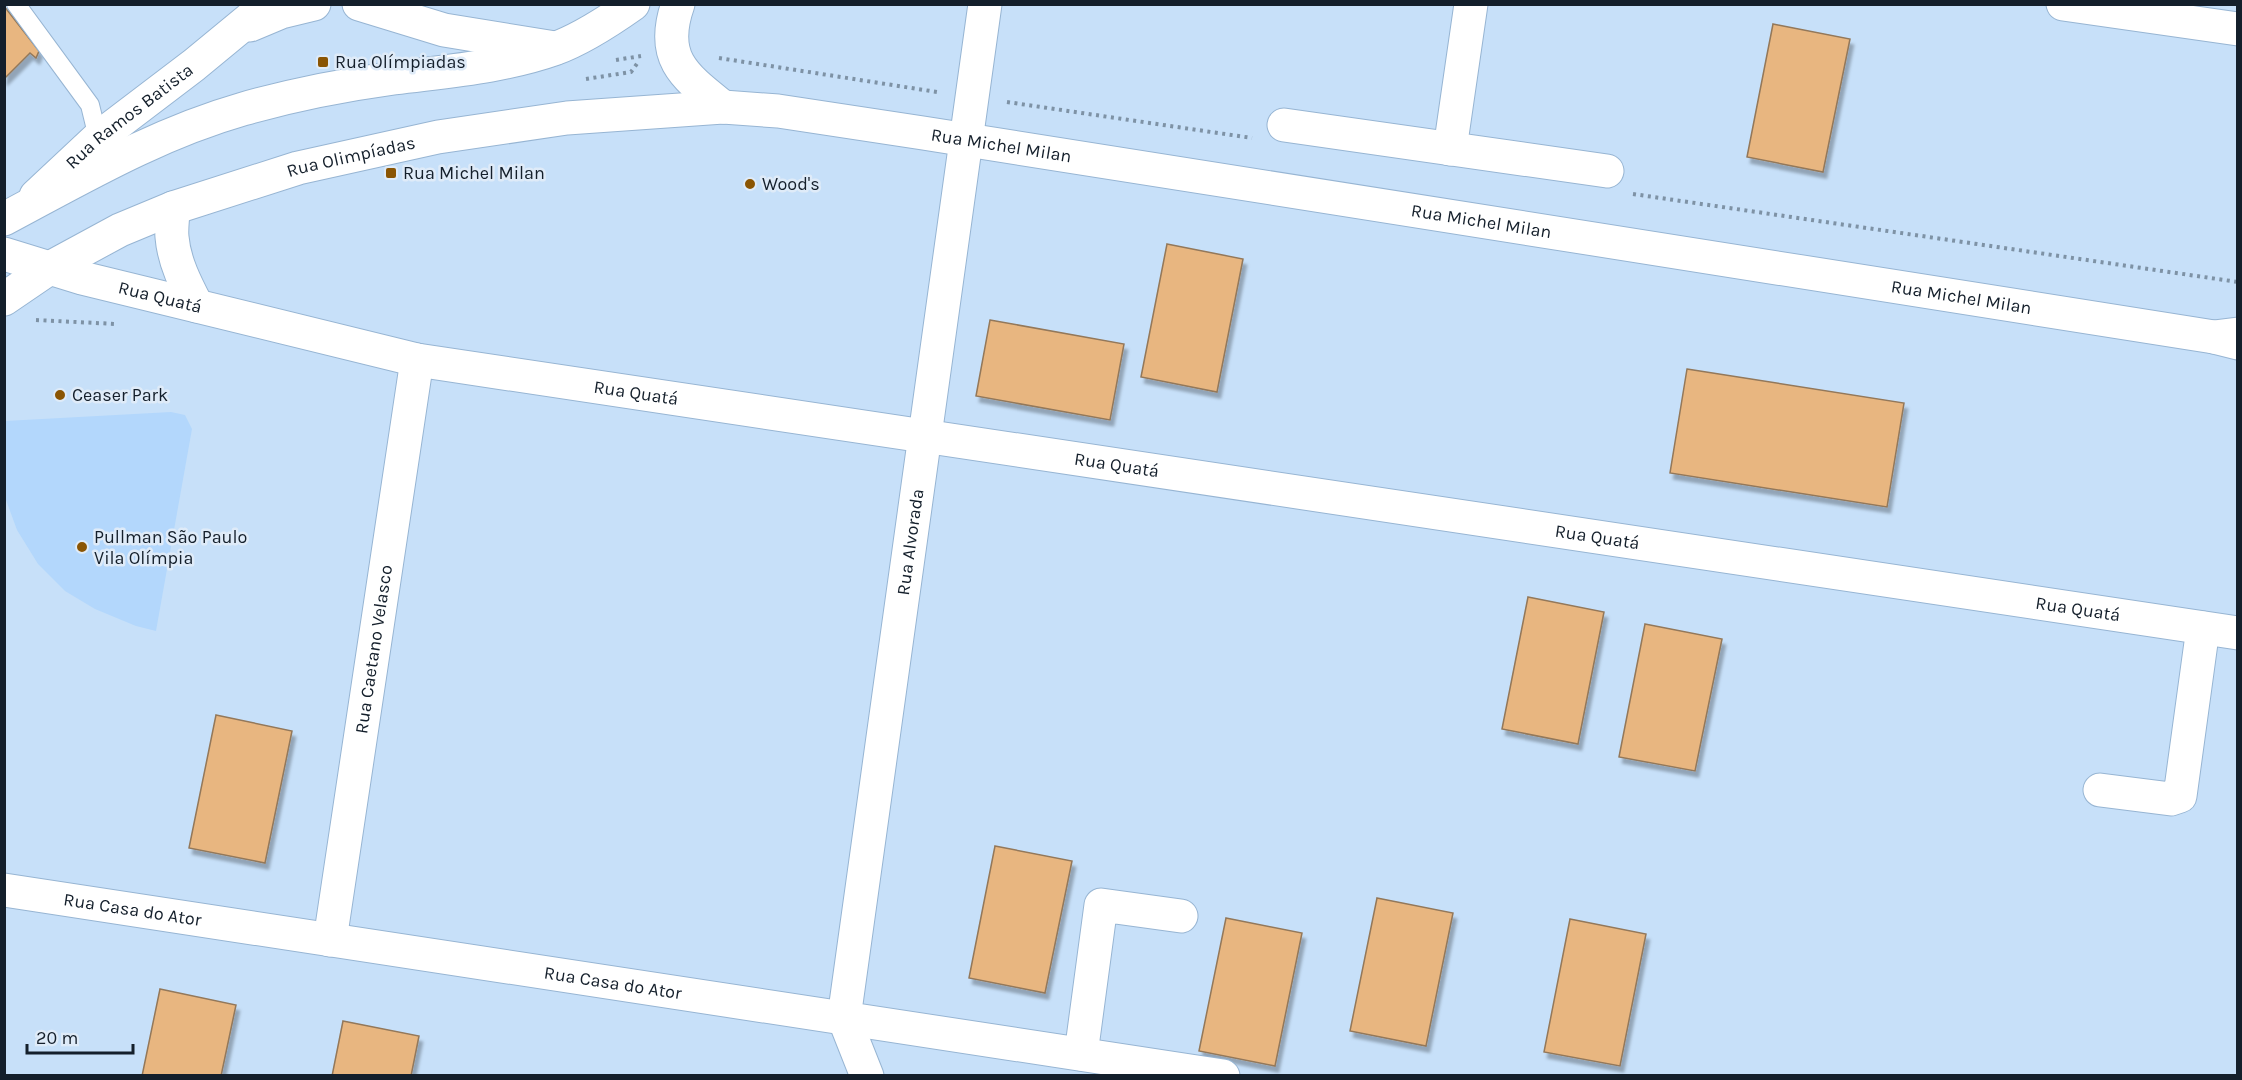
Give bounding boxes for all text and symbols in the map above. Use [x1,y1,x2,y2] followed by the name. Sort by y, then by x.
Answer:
[335,51,466,73] place label: Rua Olímpiadas
[316,55,330,69] marker: Rua Olímpiadas
[61,59,197,174] street label: Rua Ramos Batista
[929,123,1073,167] street label: Rua Michel Milan
[284,131,417,182] street label: Rua Olimpíadas
[403,162,545,184] place label: Rua Michel Milan
[384,166,398,180] marker: Rua Michel Milan
[762,173,820,195] place label: Wood's
[743,177,757,191] marker: Wood's
[1409,199,1553,243] street label: Rua Michel Milan
[1890,275,2033,319] street label: Rua Michel Milan
[116,276,204,318] street label: Rua Quatá
[592,376,680,410] street label: Rua Quatá
[72,384,168,406] place label: Ceaser Park
[53,388,67,402] marker: Ceaser Park
[1073,448,1161,482] street label: Rua Quatá
[892,487,928,597] street label: Rua Alvorada
[1553,520,1641,554] street label: Rua Quatá
[94,526,247,569] place label: Pullman São Paulo Vila Olímpia
[75,540,89,554] marker: Pullman São Paulo Vila Olímpia
[350,563,397,735] street label: Rua Caetano Velasco
[2034,592,2122,626] street label: Rua Quatá
[62,888,203,931] street label: Rua Casa do Ator
[543,962,684,1004] street label: Rua Casa do Ator
[27,1017,134,1055] scale bar
[36,1027,78,1049] text: 20 m

